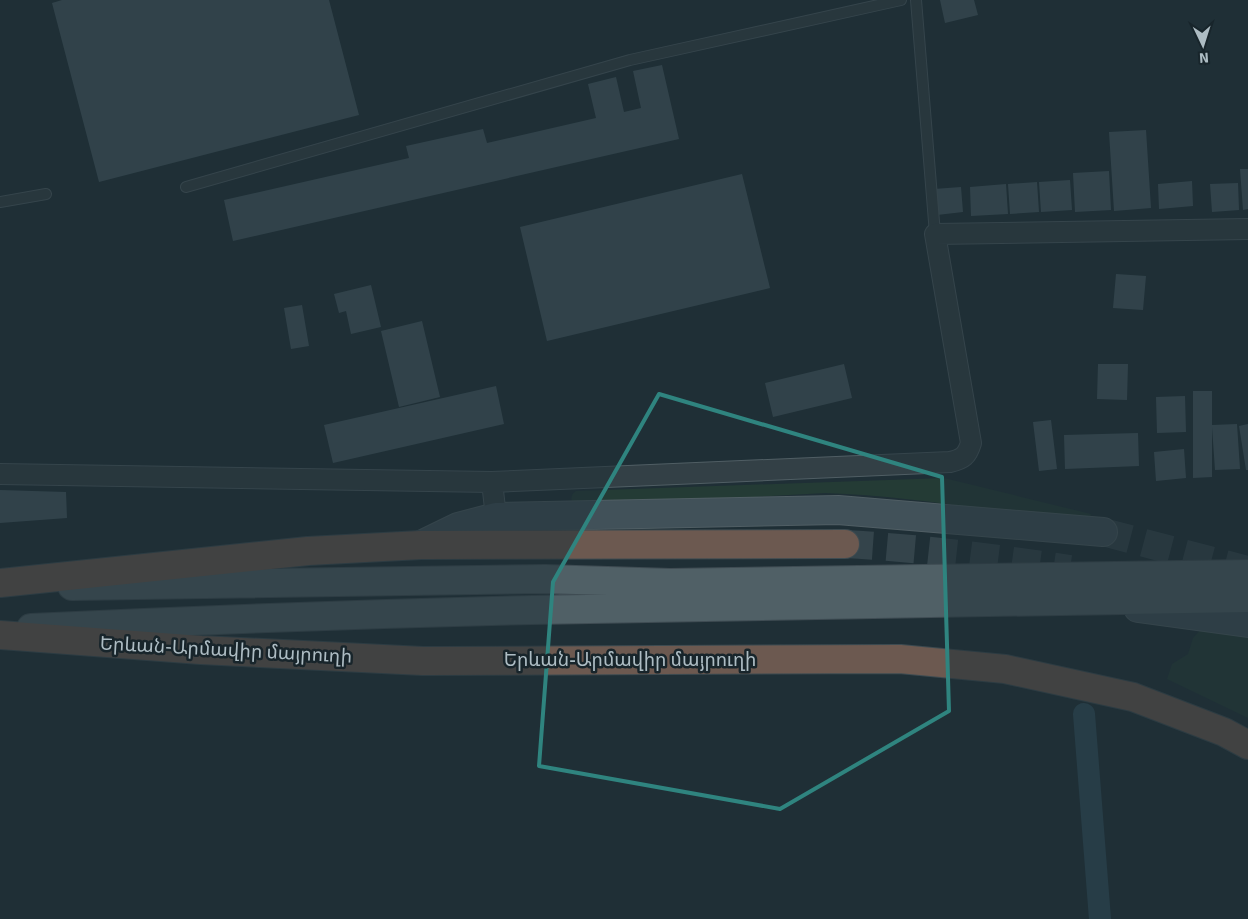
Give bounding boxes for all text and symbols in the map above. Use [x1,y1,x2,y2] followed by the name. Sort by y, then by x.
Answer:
[1178,20,1228,70] north arrow
[1198,49,1209,66] text: N
[99,631,353,669] street label: Երևան-Արմավիր մայրուղի
[504,648,756,672] street label: Երևան-Արմավիր մայրուղի

